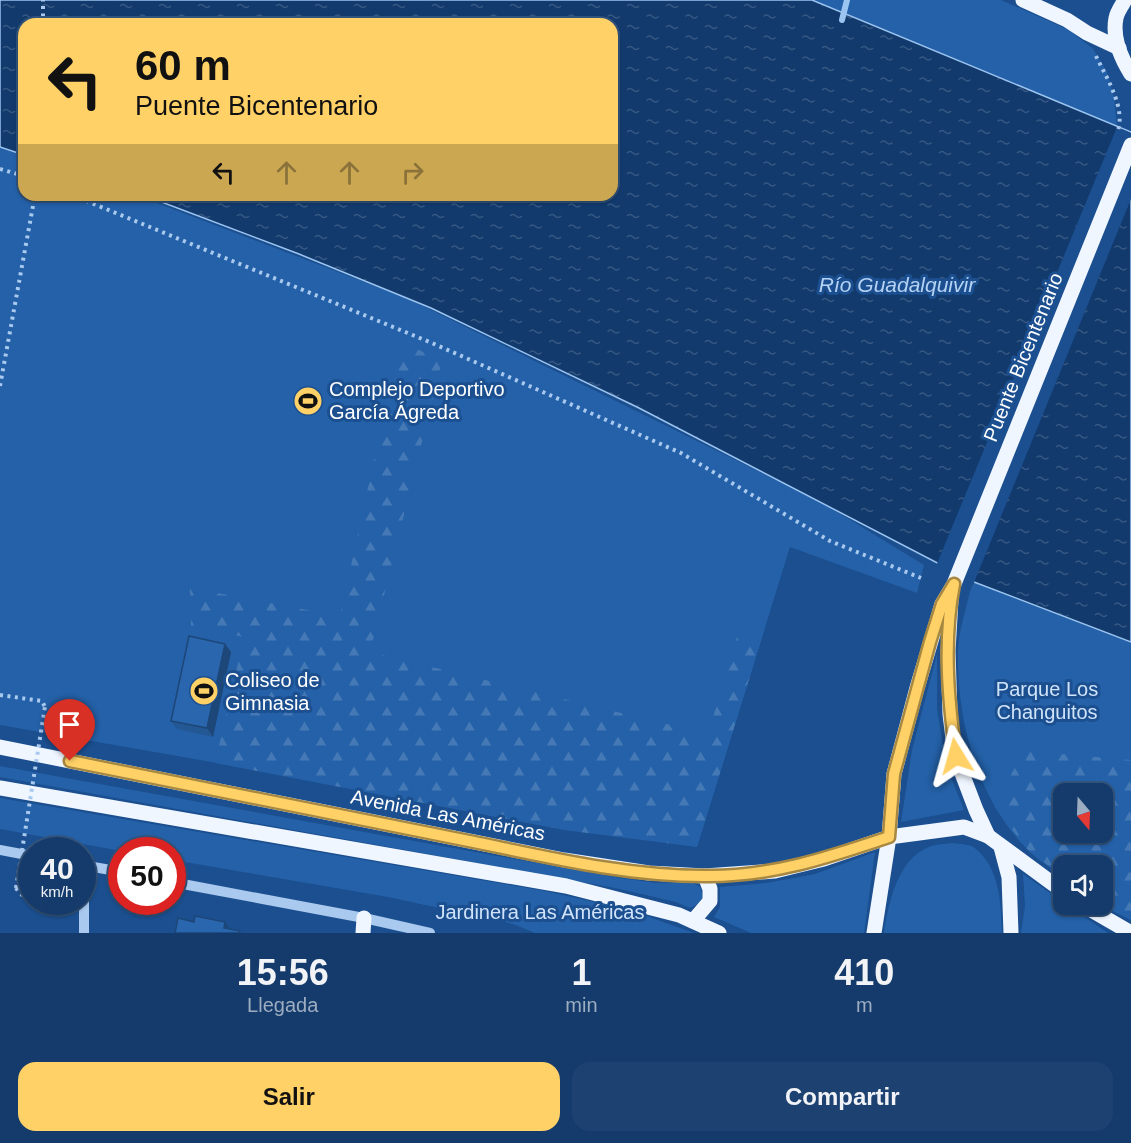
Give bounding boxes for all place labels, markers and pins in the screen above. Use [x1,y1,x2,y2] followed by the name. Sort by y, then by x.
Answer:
[329,378,505,423] place label: Complejo Deportivo García Ágreda
[292,385,324,417] sports icon: Complejo Deportivo García Ágreda
[225,669,320,714] place label: Coliseo de Gimnasia
[188,675,220,707] sports icon: Coliseo de Gimnasia
[44,699,95,761] pin

